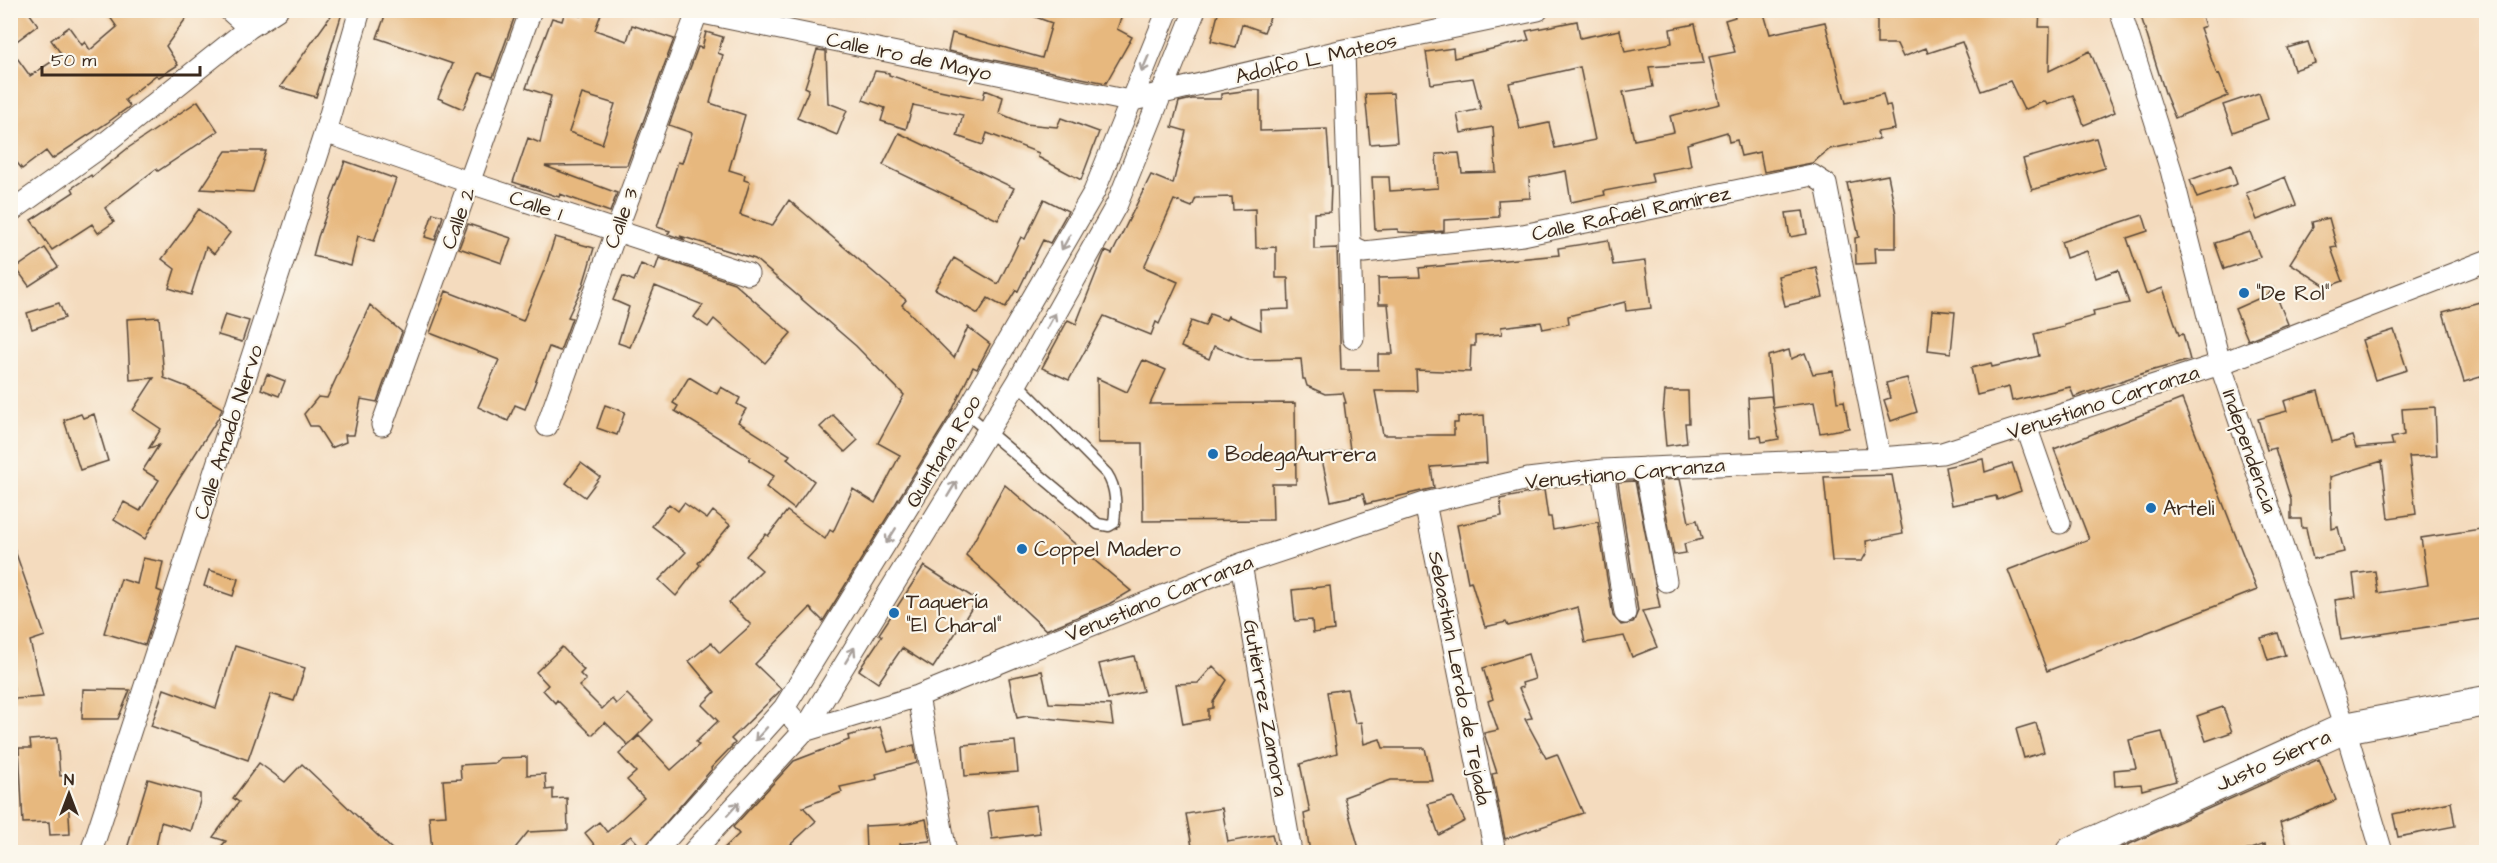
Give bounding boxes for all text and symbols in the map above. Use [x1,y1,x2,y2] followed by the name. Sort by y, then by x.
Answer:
[823,25,994,90] street label: Calle 1ro de Mayo
[1232,26,1400,91] street label: Adolfo L Mateos
[42,39,200,77] scale bar
[51,48,96,73] text: 50 m
[1139,55,1150,73] one-way arrow
[1529,178,1734,249] street label: Calle Rafaél Ramírez
[434,183,483,253] street label: Calle 2
[505,183,567,228] street label: Calle 1
[597,184,646,253] street label: Calle 3
[1059,233,1071,250] one-way arrow
[2256,279,2329,308] place label: "De Rol"
[2237,286,2251,300] marker: "De Rol"
[1045,313,1057,330] one-way arrow
[187,341,270,523] street label: Calle Amado Nervo
[2003,358,2203,447] street label: Venustiano Carranza
[2214,385,2284,518] street label: Independencia
[898,389,989,513] street label: Quintana Roo
[1225,440,1377,471] place label: BodegaAurrera
[1206,447,1220,461] marker: BodegaAurrera
[1524,450,1726,497] street label: Venustiano Carranza
[945,480,958,497] one-way arrow
[2163,494,2214,523] place label: Arteli
[2144,501,2158,515] marker: Arteli
[884,527,896,544] one-way arrow
[1034,535,1181,565] place label: Coppel Madero
[1015,542,1029,556] marker: Coppel Madero
[1061,547,1258,649] street label: Venustiano Carranza
[1421,548,1498,808] street label: Sebastian Lerdo de Tejada
[906,587,1002,640] place label: Taquería "El Charal"
[887,606,901,620] marker: Taquería "El Charal"
[1236,617,1295,799] street label: Gutiérrez Zamora
[845,647,857,664] one-way arrow
[2211,722,2336,799] street label: Justo Sierra
[754,726,768,741] one-way arrow
[39,764,99,824] north arrow
[64,769,74,791] text: N
[725,802,740,817] one-way arrow

